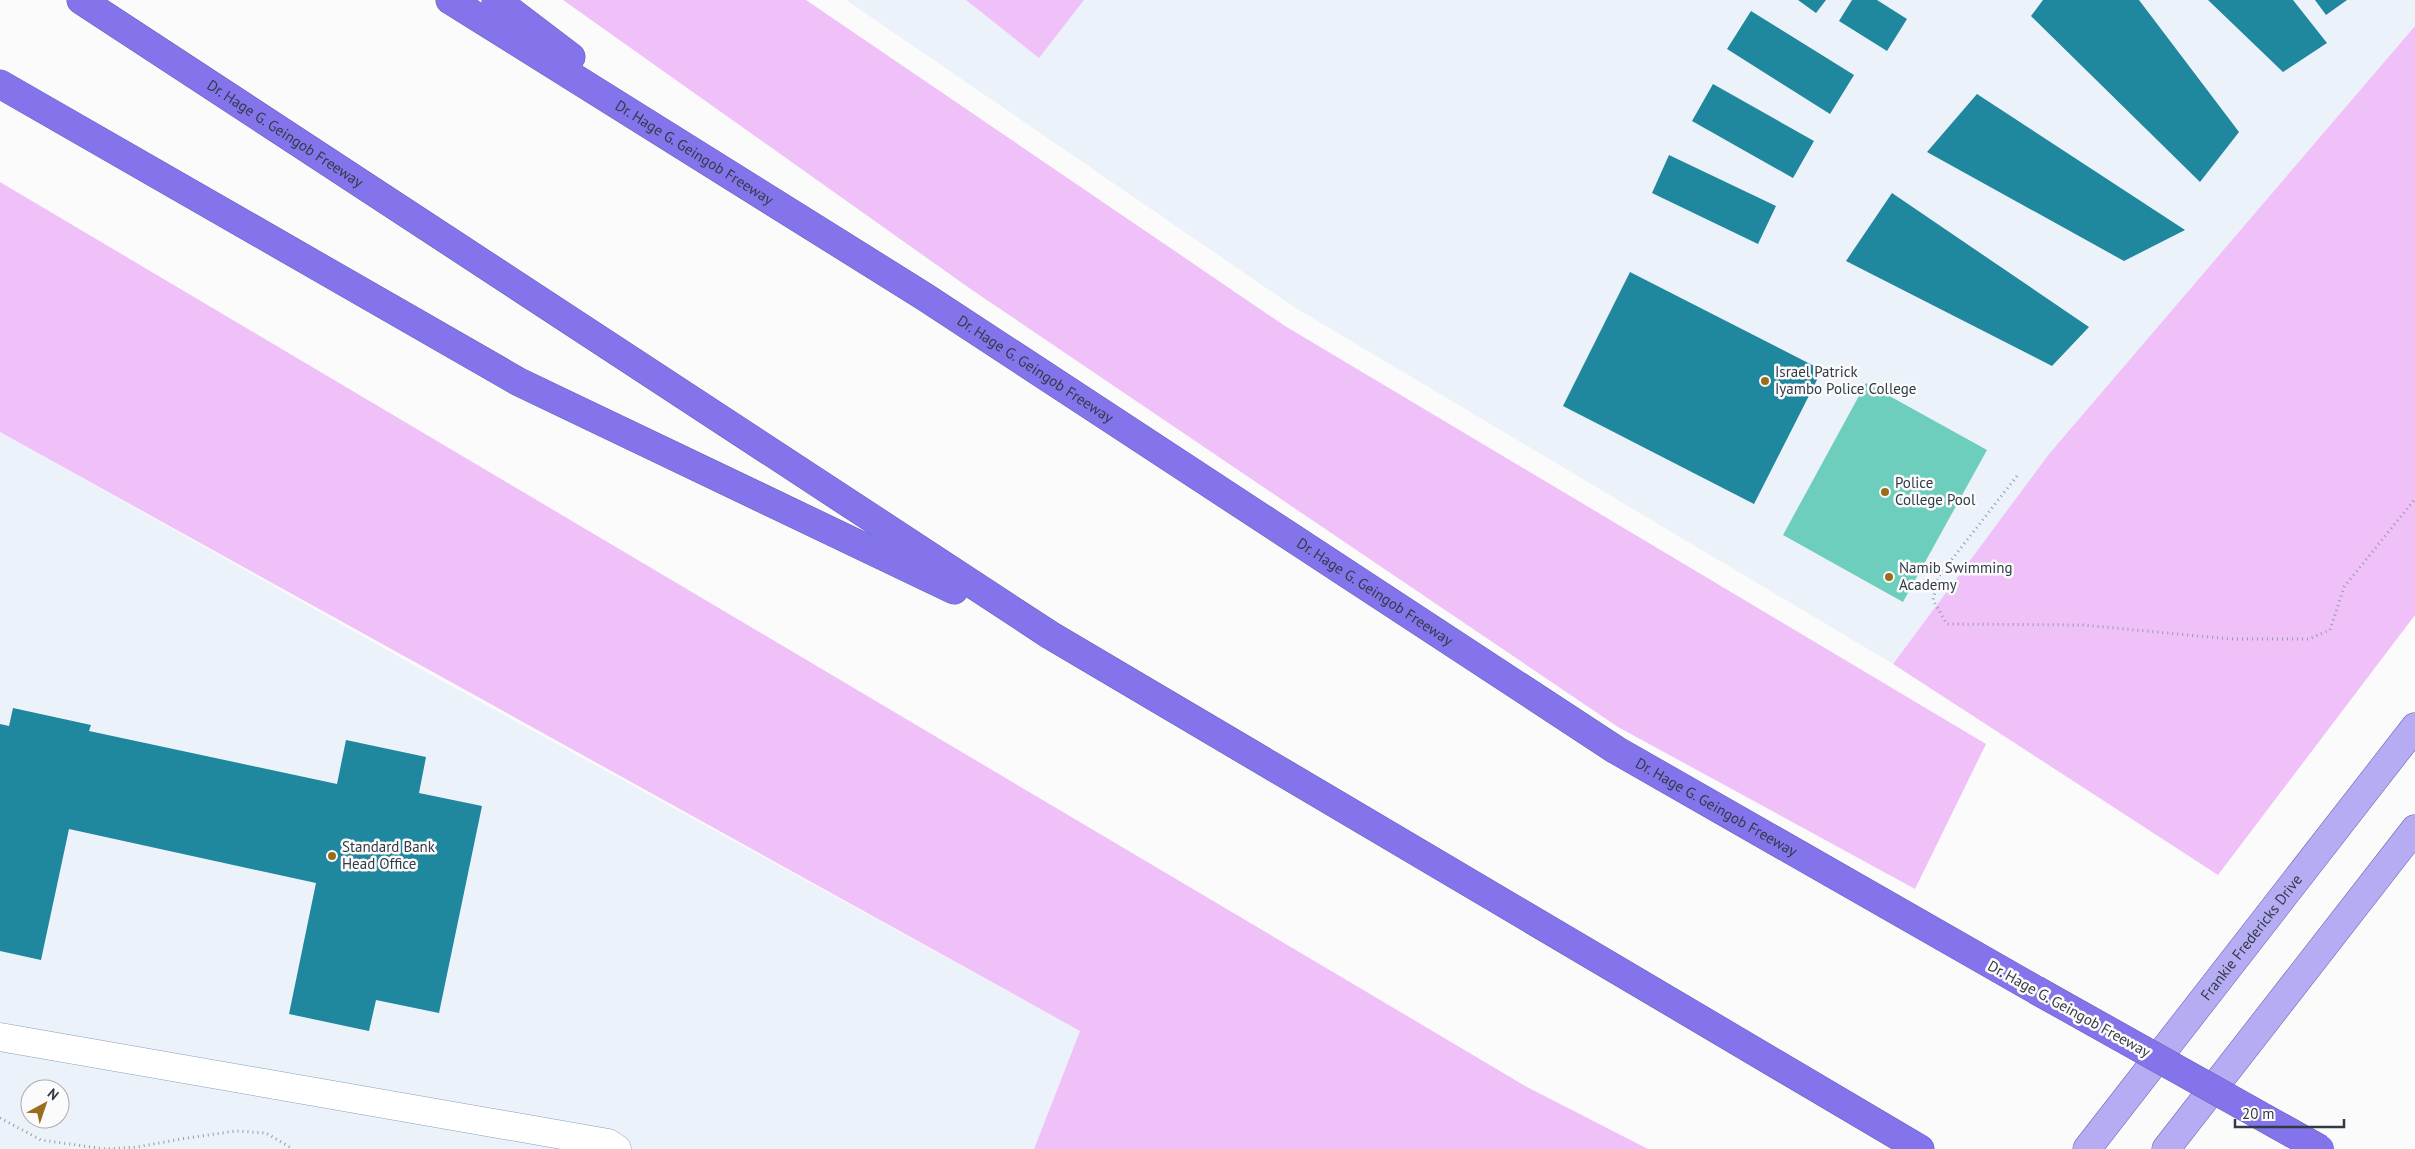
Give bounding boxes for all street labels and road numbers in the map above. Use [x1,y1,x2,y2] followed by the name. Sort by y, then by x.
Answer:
[204,75,367,191] street label: Dr. Hage G. Geingob Freeway
[612,96,777,209] street label: Dr. Hage G. Geingob Freeway
[954,311,1117,427] street label: Dr. Hage G. Geingob Freeway
[1293,533,1457,650] street label: Dr. Hage G. Geingob Freeway
[1632,753,1801,861] street label: Dr. Hage G. Geingob Freeway
[2196,870,2306,1004] street label: Frankie Fredericks Drive
[1985,956,2154,1061] street label: Dr. Hage G. Geingob Freeway

